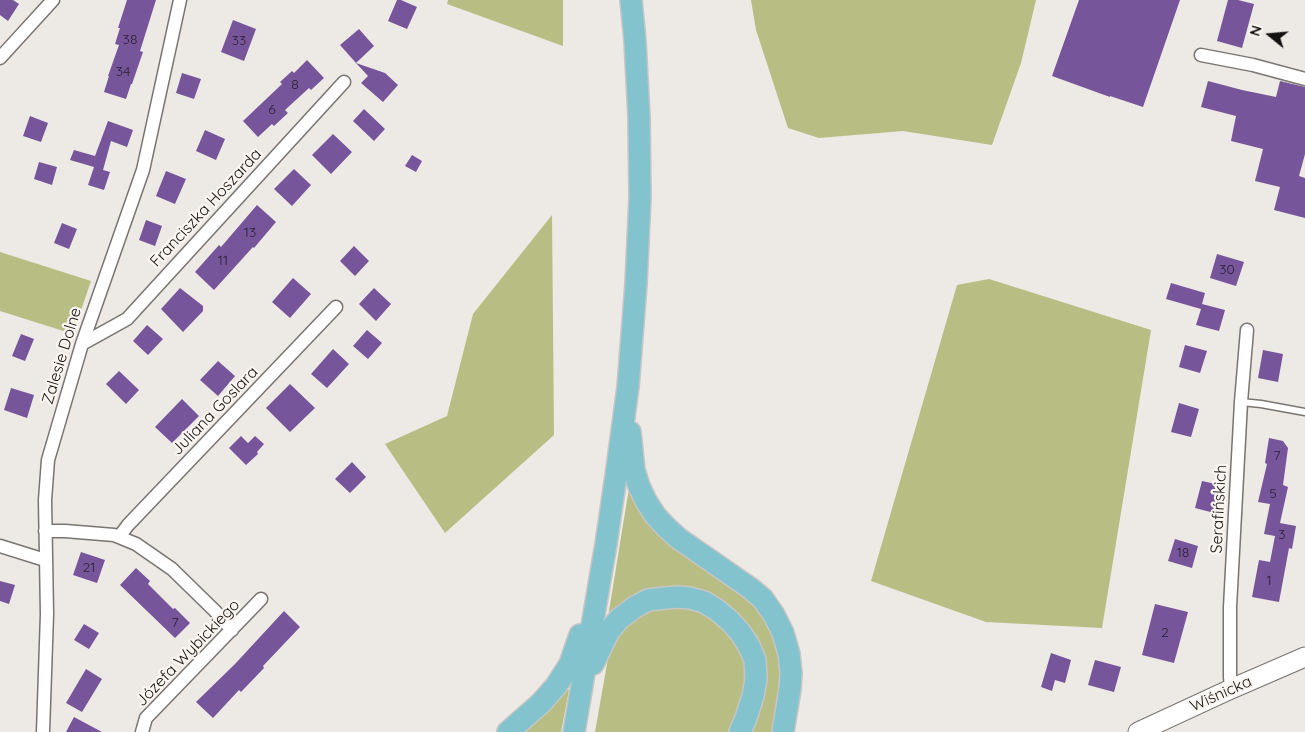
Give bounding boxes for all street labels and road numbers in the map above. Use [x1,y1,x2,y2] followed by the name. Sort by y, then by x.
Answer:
[146,145,266,271] street label: Franciszka Hoszarda
[38,305,86,407] street label: Zalesie Dolne
[168,363,262,459] street label: Juliana Goslara
[1207,464,1231,554] street label: Serafińskich
[132,596,244,710] street label: Józefa Wybickiego
[1187,672,1255,716] street label: Wiśnicka

